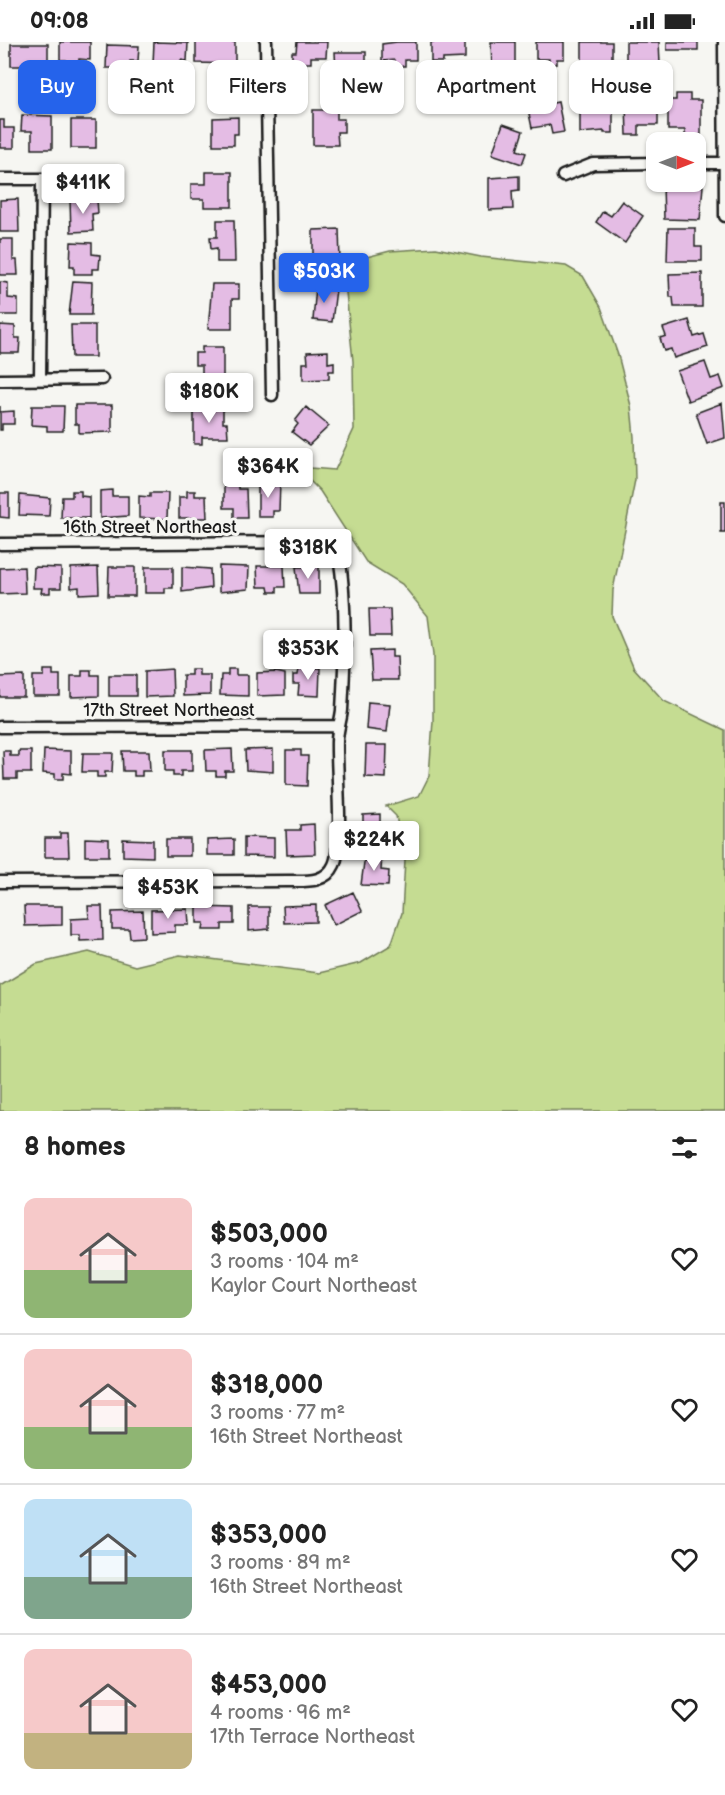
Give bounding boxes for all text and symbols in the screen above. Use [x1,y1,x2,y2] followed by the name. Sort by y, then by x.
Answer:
[30,8,89,35] text: 09:08
[18,60,96,114] chip: Buy
[108,60,195,114] chip: Rent
[207,60,308,114] chip: Filters
[320,60,404,114] chip: New
[416,60,557,114] chip: Apartment
[569,60,673,114] chip: House
[646,132,706,192] north arrow
[646,132,706,192] map controls
[41,164,125,215] pin: $411K
[56,171,111,195] text: $411K
[282,253,366,304] pin: $503K
[293,260,355,284] text: $503K
[167,373,251,424] pin: $180K
[179,380,239,404] text: $180K
[226,448,310,499] pin: $364K
[237,455,299,479] text: $364K
[63,517,237,538] street label: 16th Street Northeast
[266,529,350,580] pin: $318K
[279,536,337,560] text: $318K
[266,630,350,681] pin: $353K
[277,637,339,661] text: $353K
[83,700,255,721] street label: 17th Street Northeast
[332,821,416,872] pin: $224K
[343,828,405,852] text: $224K
[126,869,210,920] pin: $453K
[137,876,199,900] text: $453K
[668,1131,701,1164] icon: filters
[24,1132,126,1163] text: 8 homes
[210,1219,328,1250] text: $503,000
[72,1222,144,1294] icon: home
[668,1242,701,1275] icon: heart
[210,1250,359,1274] text: 3 rooms · 104 m²
[210,1274,417,1298] text: Kaylor Court Northeast
[210,1370,323,1401] text: $318,000
[72,1373,144,1445] icon: home
[668,1393,701,1426] icon: heart
[210,1401,345,1425] text: 3 rooms · 77 m²
[210,1425,403,1449] text: 16th Street Northeast
[210,1520,327,1551] text: $353,000
[72,1523,144,1595] icon: home
[668,1543,701,1576] icon: heart
[210,1551,351,1575] text: 3 rooms · 89 m²
[210,1575,403,1599] text: 16th Street Northeast
[210,1670,327,1701] text: $453,000
[72,1673,144,1745] icon: home
[668,1693,701,1726] icon: heart
[210,1701,351,1725] text: 4 rooms · 96 m²
[210,1725,415,1749] text: 17th Terrace Northeast

